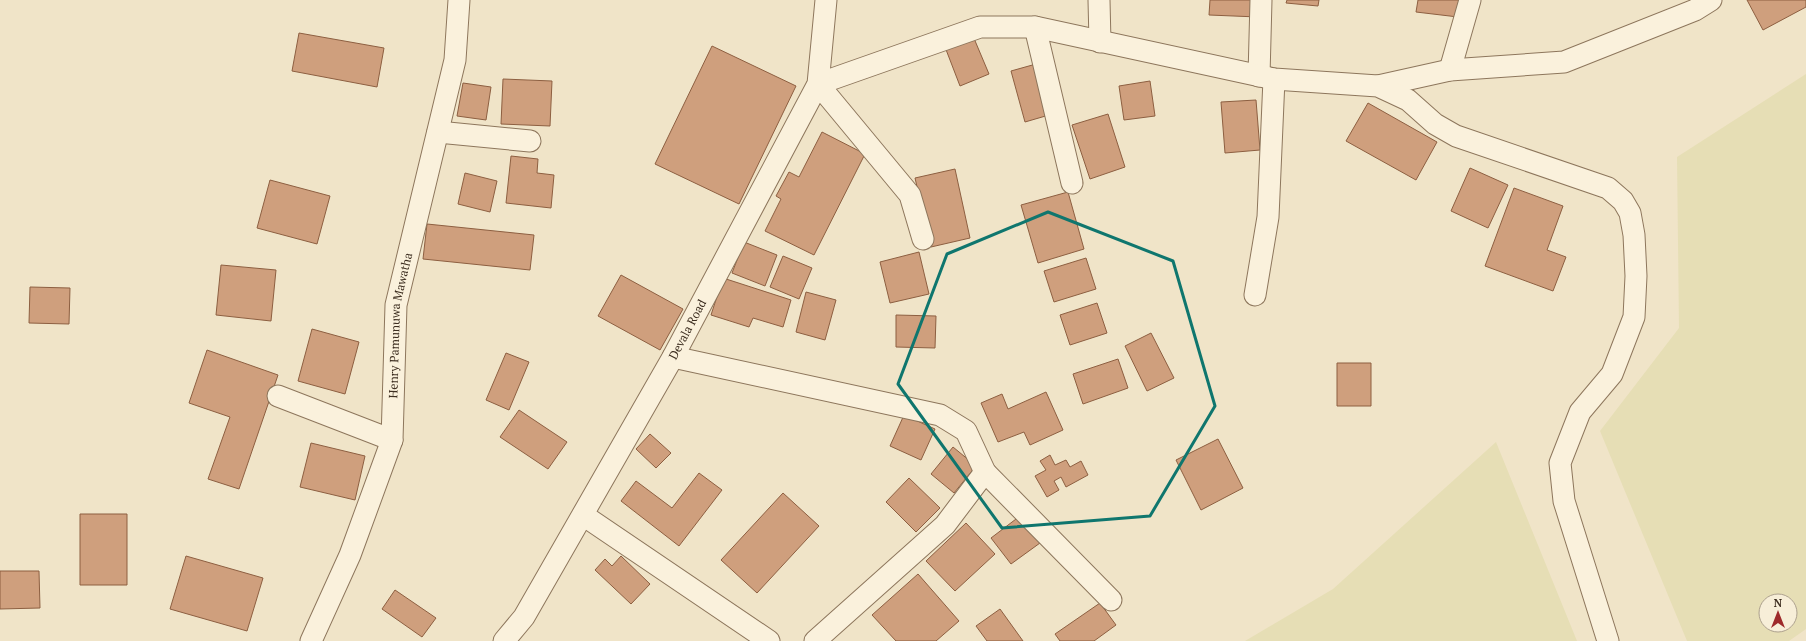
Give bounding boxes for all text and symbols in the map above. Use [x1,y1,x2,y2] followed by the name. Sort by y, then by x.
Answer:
[385,251,415,398] street label: Henry Pamunuwa Mawatha
[665,296,709,362] street label: Devala Road
[1758,593,1798,633] north arrow
[1774,596,1783,610] text: N

